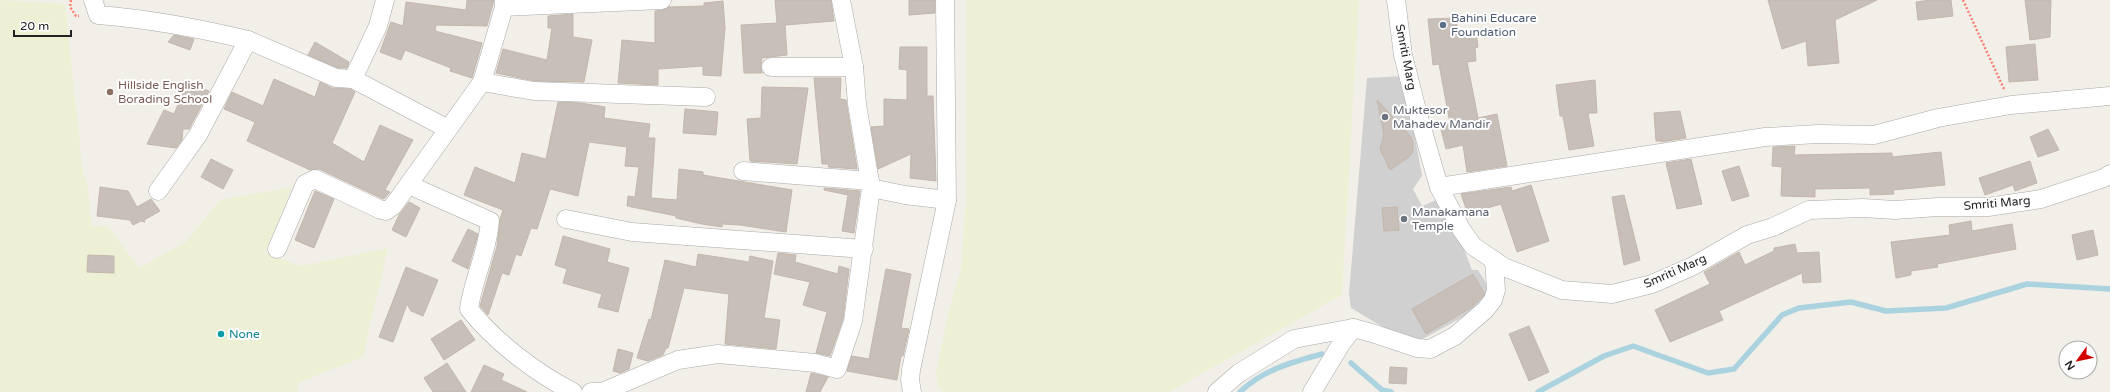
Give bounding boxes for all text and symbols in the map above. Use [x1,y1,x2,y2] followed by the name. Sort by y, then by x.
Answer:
[1451,11,1537,39] place label: Bahini Educare Foundation
[14,12,71,38] scale bar
[20,19,49,33] text: 20 m
[1438,20,1448,30] marker: Bahini Educare Foundation
[1393,23,1419,91] street label: Smriti Marg
[118,78,212,106] place label: Hillside English Borading School
[105,87,115,97] marker: Hillside English Borading School
[1393,103,1490,131] place label: Muktesor Mahadev Mandir
[1380,112,1390,122] marker: Muktesor Mahadev Mandir
[1963,193,2031,213] street label: Smriti Marg
[1412,205,1489,233] place label: Manakamana Temple
[1399,214,1409,224] marker: Manakamana Temple
[1642,251,1708,291] street label: Smriti Marg
[229,327,260,341] place label: None
[216,329,226,339] marker: None
[2058,340,2098,380] north arrow
[2062,358,2078,372] text: N

